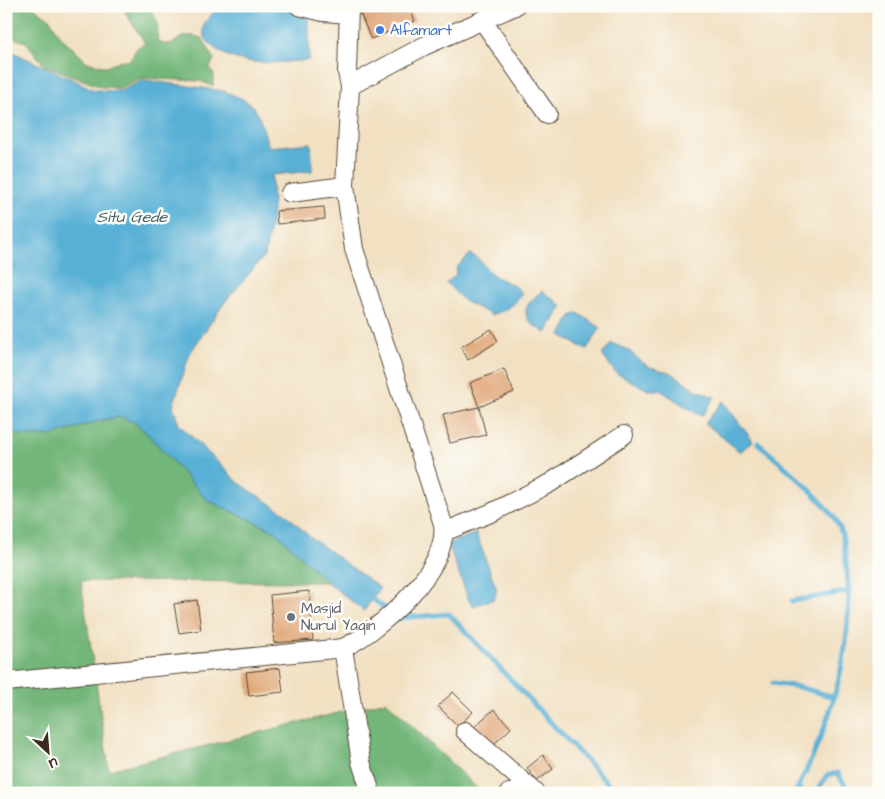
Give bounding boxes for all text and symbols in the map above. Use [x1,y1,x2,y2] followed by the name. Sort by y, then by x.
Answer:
[390,20,452,41] place label: Alfamart
[374,24,386,36] marker: Alfamart
[97,206,168,228] water label: Situ Gede
[301,598,376,636] place label: Masjid Nurul Yaqin
[285,611,297,623] marker: Masjid Nurul Yaqin
[22,726,72,776] north arrow
[45,752,61,774] text: U

